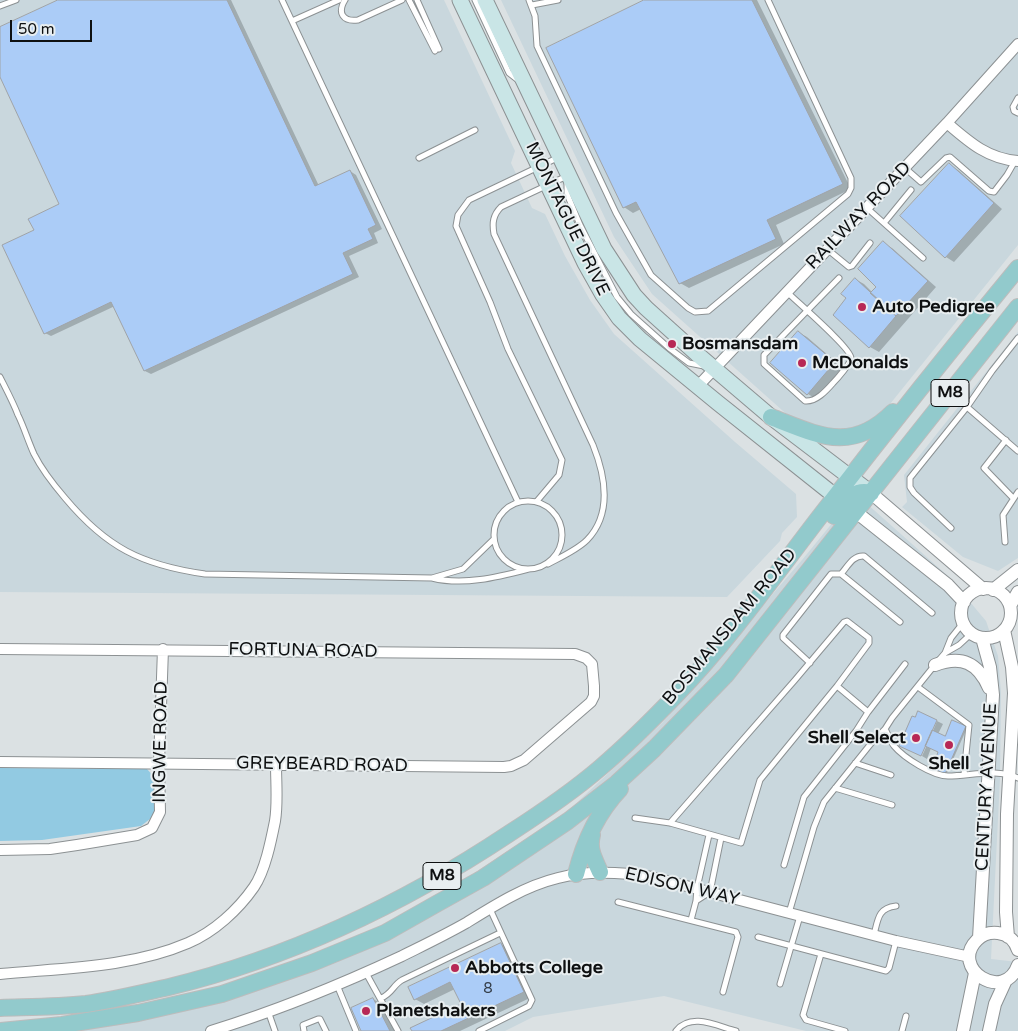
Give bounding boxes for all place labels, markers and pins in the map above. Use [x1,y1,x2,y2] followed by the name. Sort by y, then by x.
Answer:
[872,296,995,318] place label: Auto Pedigree
[856,301,868,313] marker: Auto Pedigree
[682,333,798,355] place label: Bosmansdam
[666,338,678,350] marker: Bosmansdam
[812,352,908,374] place label: McDonalds
[796,357,808,369] marker: McDonalds
[808,727,906,749] place label: Shell Select
[910,732,922,744] marker: Shell Select
[943,739,955,751] marker: Shell
[928,753,970,775] place label: Shell
[465,957,603,979] place label: Abbotts College
[449,962,461,974] marker: Abbotts College
[376,1000,496,1022] place label: Planetshakers
[360,1005,372,1017] marker: Planetshakers

